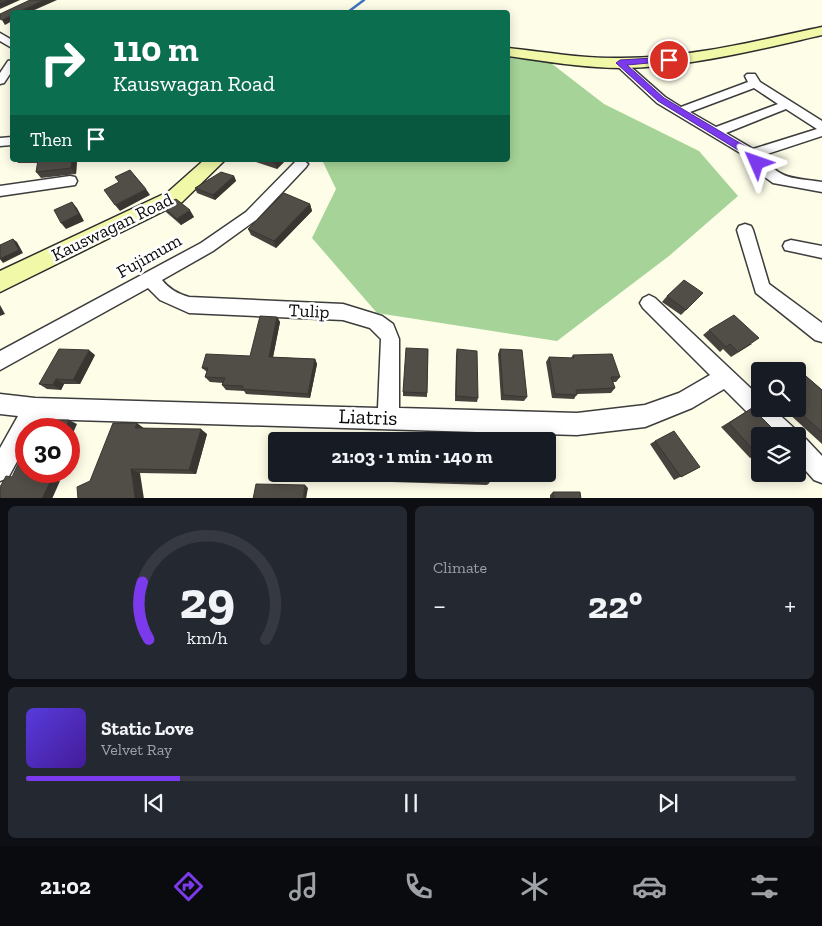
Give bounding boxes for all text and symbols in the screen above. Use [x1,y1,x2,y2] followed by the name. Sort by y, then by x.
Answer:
[113,28,199,70] text: 110 m
[30,30,95,95] icon: right
[648,39,690,81] pin
[655,46,683,74] icon: arrive
[113,70,275,97] text: Kauswagan Road
[82,125,110,153] icon: arrive
[30,128,72,151] text: Then
[730,136,782,188] position arrow
[48,188,176,266] street label: Kauswagan Road
[113,229,186,283] street label: Fujimum
[288,299,330,323] street label: Tulip
[751,362,806,482] map controls
[751,362,806,417] button: search
[338,403,398,430] street label: Liatris
[15,418,80,483] speed limit sign: 30
[751,427,806,482] button: layers
[331,445,493,468] text: 21:03 · 1 min · 140 m
[433,558,487,577] text: Climate
[180,569,235,631] text: 29
[588,582,642,628] text: 22°
[433,589,446,622] text: −
[784,589,796,622] text: +
[187,627,228,649] text: km/h
[101,717,194,740] text: Static Love
[101,740,172,759] text: Velvet Ray
[140,789,168,817] icon: previous
[397,789,425,817] icon: pause
[654,789,682,817] icon: next
[171,869,206,904] icon: directions
[286,869,321,904] icon: music
[401,869,436,904] icon: phone
[517,869,552,904] icon: climate
[632,869,667,904] icon: car
[747,869,782,904] icon: filters
[40,873,91,900] text: 21:02

